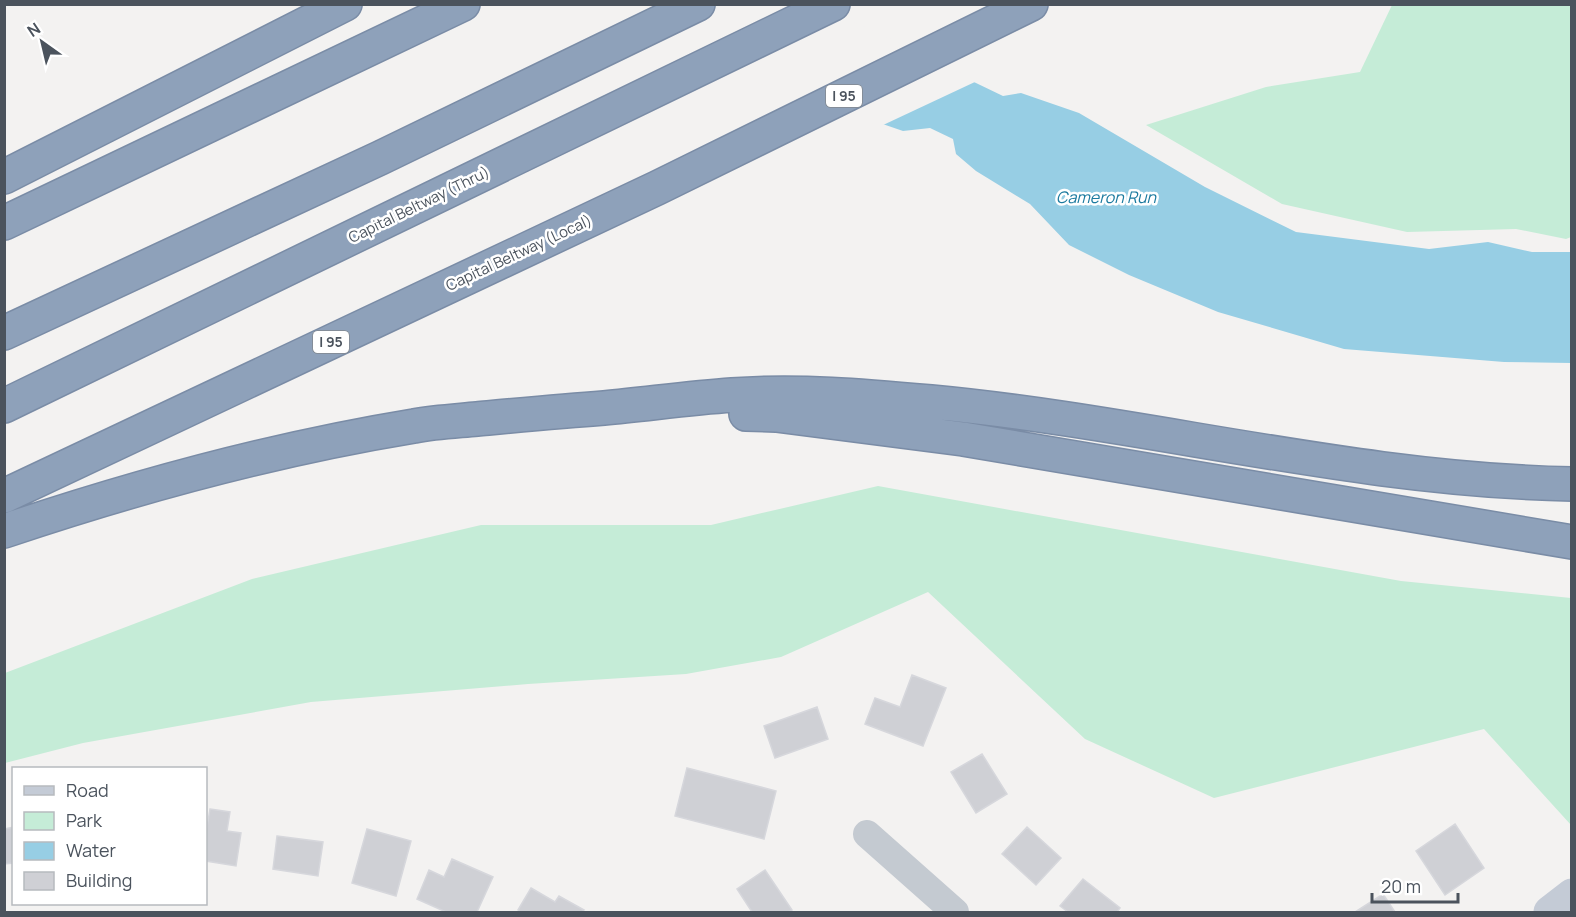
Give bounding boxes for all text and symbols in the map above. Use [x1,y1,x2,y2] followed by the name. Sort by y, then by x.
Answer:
[12,12,72,72] north arrow
[23,17,45,42] text: N
[826,85,862,107] road number: I 95
[345,161,493,248] street label: Capital Beltway (Thru)
[1056,186,1157,208] water label: Cameron Run
[442,209,595,296] street label: Capital Beltway (Local)
[313,331,349,353] road number: I 95
[12,767,207,905] legend
[66,778,109,802] text: Road
[66,808,103,832] text: Park
[66,838,116,862] text: Water
[1372,866,1458,904] scale bar
[66,868,132,892] text: Building
[1381,874,1421,898] text: 20 m

